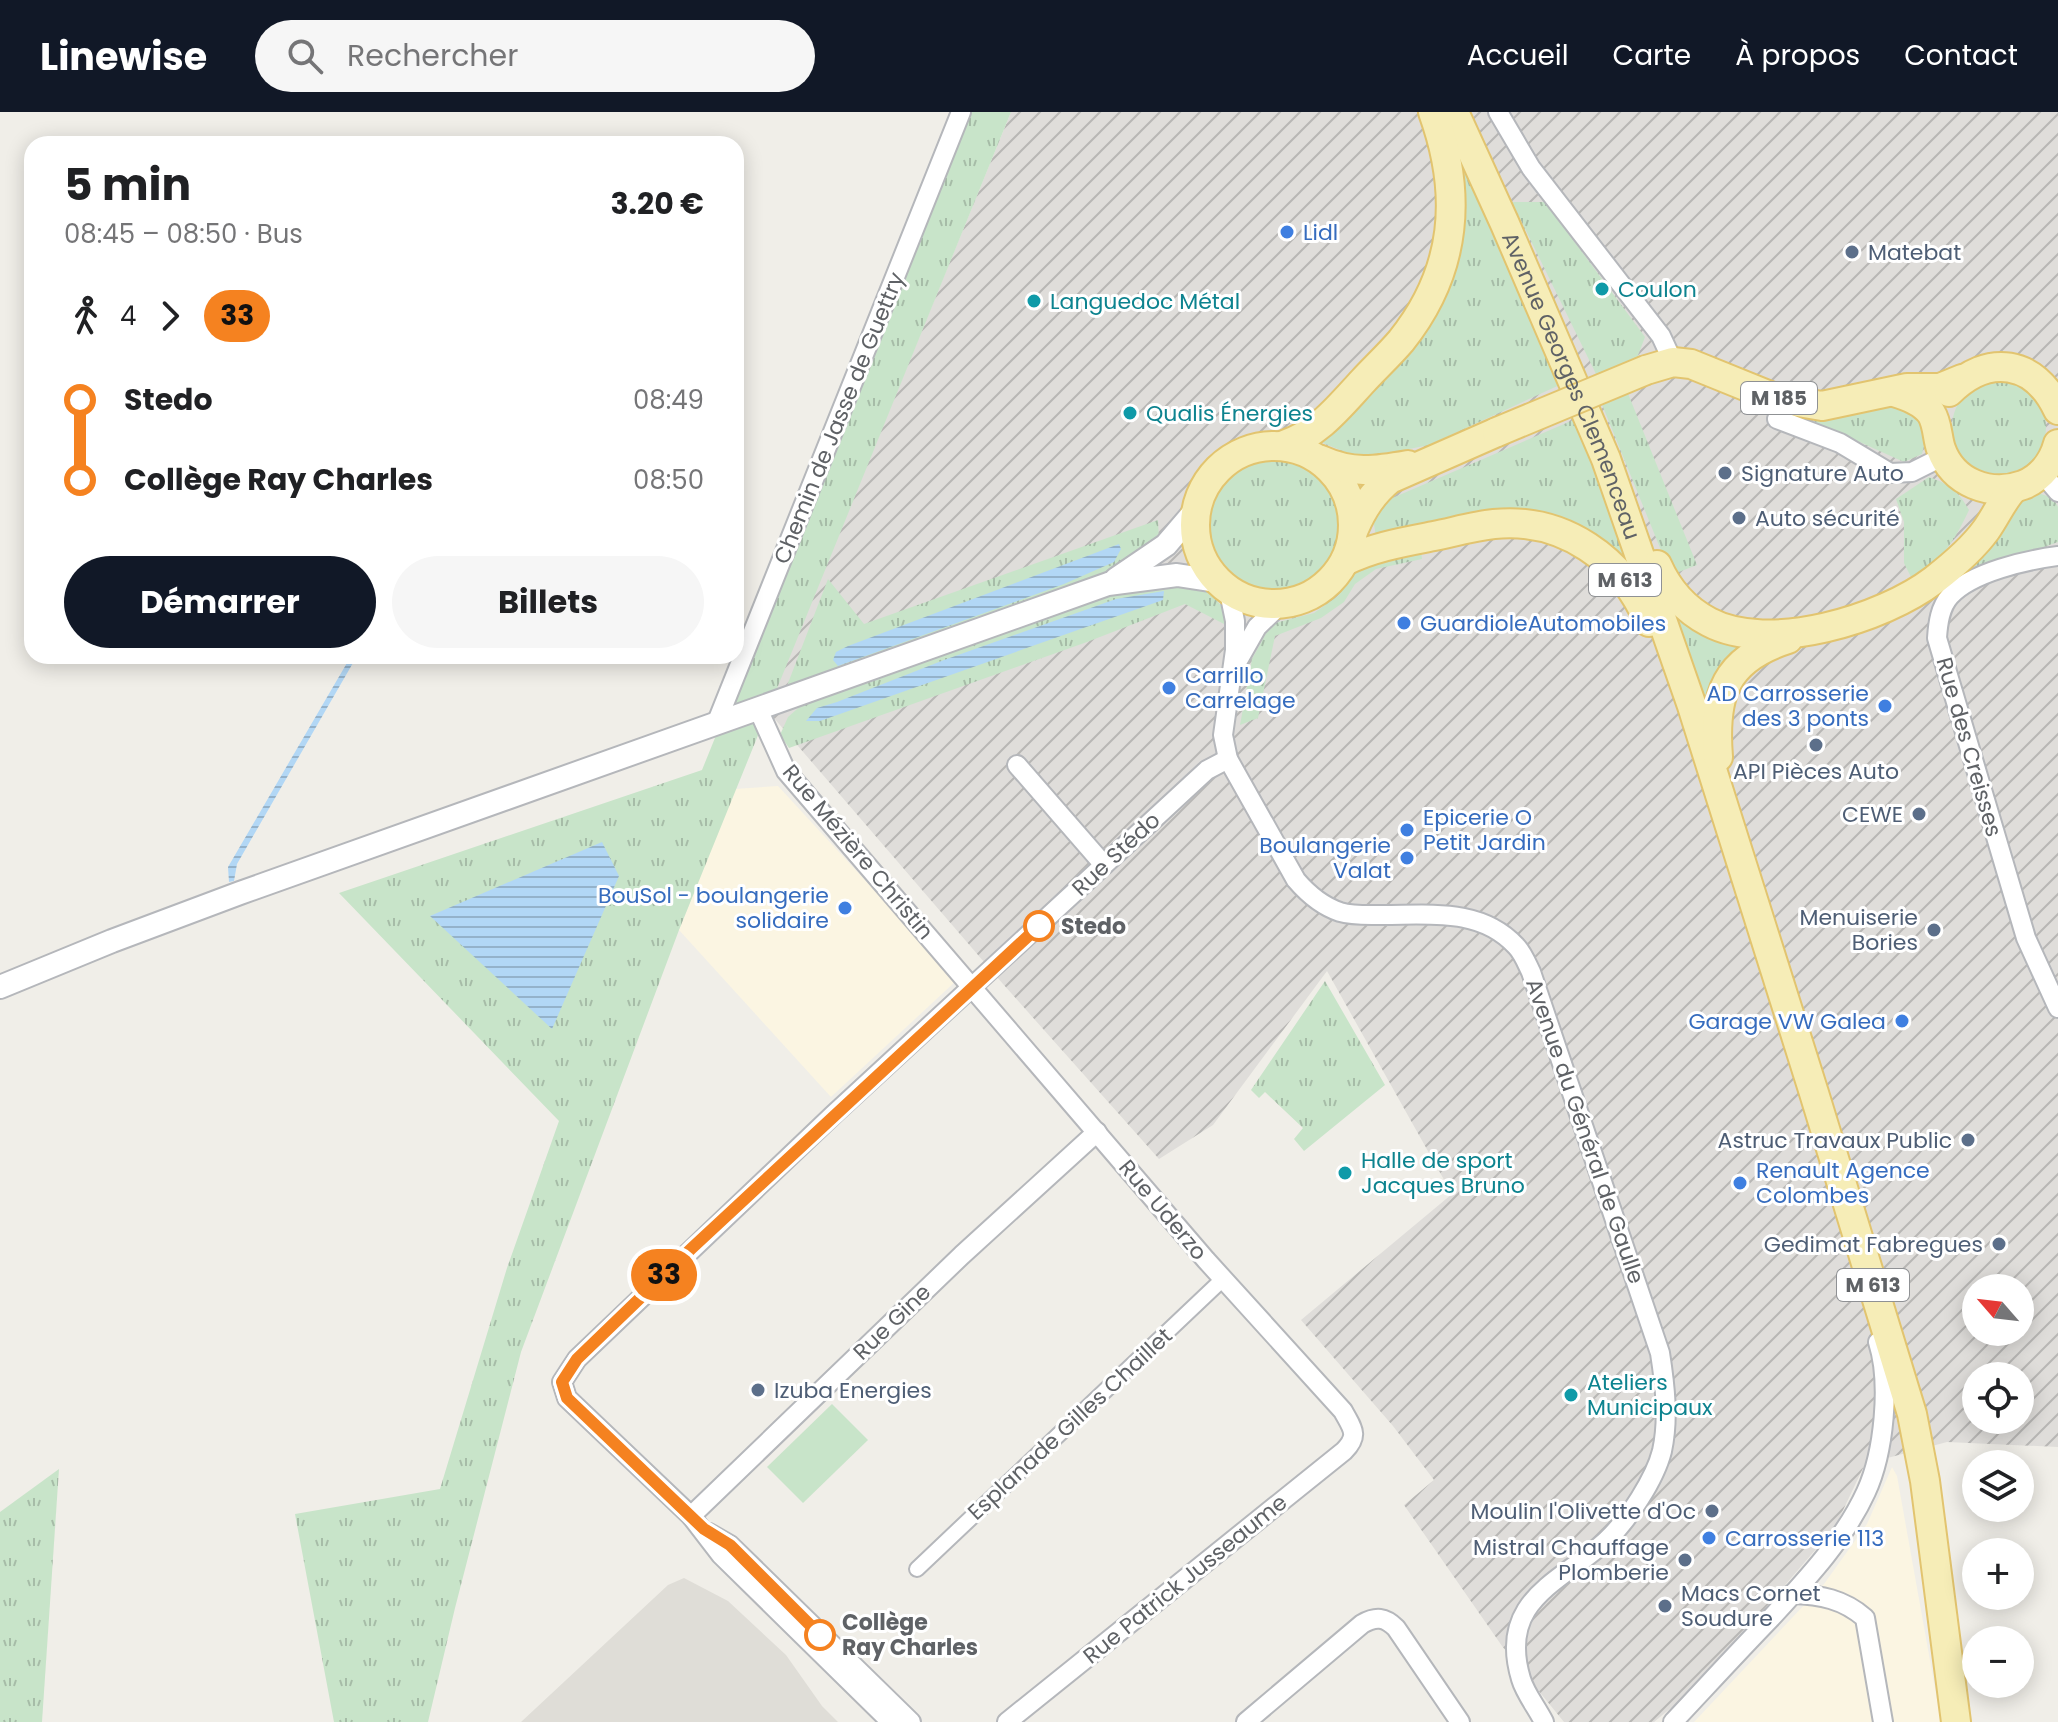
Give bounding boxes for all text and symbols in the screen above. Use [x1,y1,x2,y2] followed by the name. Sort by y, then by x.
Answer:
[255,20,815,92] search box
[40,30,207,83] text: Linewise
[283,34,327,78] icon: search
[347,34,518,77] text: Rechercher
[1467,36,1569,75] text: Accueil
[1613,36,1691,75] text: Carte
[1735,36,1860,75] text: À propos
[1904,36,2018,75] text: Contact
[64,154,191,215] text: 5 min
[610,182,704,225] text: 3.20 €
[64,216,303,252] text: 08:45 – 08:50 · Bus
[1303,217,1338,248] place label: Lidl
[1278,223,1296,241] marker: Lidl
[1495,227,1648,544] street label: Avenue Georges Clemenceau
[1868,237,1961,268] place label: Matebat
[1843,243,1861,261] marker: Matebat
[766,267,912,568] street label: Chemin de Jasse de Guettry
[1618,274,1697,305] place label: Coulon
[1593,280,1611,298] marker: Coulon
[1050,286,1240,317] place label: Languedoc Métal
[1025,292,1043,310] marker: Languedoc Métal
[64,294,108,338] icon: walk
[148,294,192,338] icon: forward
[220,296,254,335] text: 33
[120,298,136,334] text: 4
[124,378,213,421] text: Stedo
[633,382,704,418] text: 08:49
[1741,382,1817,414] road number: M 185
[1146,398,1313,429] place label: Qualis Énergies
[1121,404,1139,422] marker: Qualis Énergies
[124,458,433,501] text: Collège Ray Charles
[1741,458,1904,489] place label: Signature Auto
[633,462,704,498] text: 08:50
[1716,464,1734,482] marker: Signature Auto
[1755,503,1900,534] place label: Auto sécurité
[1730,509,1748,527] marker: Auto sécurité
[64,556,376,648] button: Démarrer
[392,556,704,648] button: Billets
[1589,564,1661,596] road number: M 613
[1420,608,1666,639] place label: GuardioleAutomobiles
[1395,614,1413,632] marker: GuardioleAutomobiles
[1929,654,2009,840] street label: Rue des Creisses
[1185,660,1296,716] place label: Carrillo Carrelage
[1707,678,1869,734] place label: AD Carrosserie des 3 ponts
[1160,679,1178,697] marker: Carrillo Carrelage
[1876,697,1894,715] marker: AD Carrosserie des 3 ponts
[1807,736,1825,754] marker: API Pièces Auto
[1733,756,1899,787] place label: API Pièces Auto
[775,758,941,946] street label: Rue Mézière Christin
[1842,799,1903,830] place label: CEWE
[1423,802,1546,858] place label: Epicerie O Petit Jardin
[1065,805,1167,903] street label: Rue Stédo
[1910,805,1928,823] marker: CEWE
[1398,821,1416,839] marker: Epicerie O Petit Jardin
[1259,830,1391,886] place label: Boulangerie Valat
[1398,849,1416,867] marker: Boulangerie Valat
[598,880,829,936] place label: BouSol - boulangerie solidaire
[836,899,854,917] marker: BouSol - boulangerie solidaire
[1799,902,1918,958] place label: Menuiserie Bories
[1024,911,1054,941] marker: Stedo
[1061,911,1126,942] place label: Stedo
[1925,921,1943,939] marker: Menuiserie Bories
[1518,974,1652,1288] street label: Avenue du Général de Gaulle
[1688,1006,1886,1037] place label: Garage VW Galea
[1893,1012,1911,1030] marker: Garage VW Galea
[1718,1125,1952,1156] place label: Astruc Travaux Public
[1959,1131,1977,1149] marker: Astruc Travaux Public
[1361,1145,1525,1201] place label: Halle de sport Jacques Bruno
[1112,1153,1214,1267] street label: Rue Uderzo
[1756,1155,1930,1211] place label: Renault Agence Colombes
[1336,1164,1354,1182] marker: Halle de sport Jacques Bruno
[1731,1174,1749,1192] marker: Renault Agence Colombes
[1764,1229,1983,1260] place label: Gedimat Fabregues
[1990,1235,2008,1253] marker: Gedimat Fabregues
[628,1249,700,1301] line badge: 33
[647,1255,681,1294] text: 33
[1837,1269,1909,1301] road number: M 613
[1962,1274,2034,1346] north arrow
[1962,1274,2034,1698] map controls
[846,1277,938,1367] street label: Rue Gine
[961,1321,1179,1527] street label: Esplanade Gilles Chaillet
[1962,1362,2034,1434] button: locate
[1587,1367,1713,1423] place label: Ateliers Municipaux
[774,1375,932,1406] place label: Izuba Energies
[749,1381,767,1399] marker: Izuba Energies
[1562,1386,1580,1404] marker: Ateliers Municipaux
[1962,1450,2034,1522] button: layers
[1076,1487,1294,1671] street label: Rue Patrick Jusseaume
[1471,1496,1696,1527] place label: Moulin l'Olivette d'Oc
[1703,1502,1721,1520] marker: Moulin l'Olivette d'Oc
[1725,1523,1884,1554] place label: Carrosserie 113
[1700,1529,1718,1547] marker: Carrosserie 113
[1473,1532,1669,1588] place label: Mistral Chauffage Plomberie
[1962,1538,2034,1610] button: +
[1676,1551,1694,1569] marker: Mistral Chauffage Plomberie
[1681,1578,1821,1634] place label: Macs Cornet Soudure
[1656,1597,1674,1615] marker: Macs Cornet Soudure
[842,1607,978,1663] place label: Collège Ray Charles
[805,1620,835,1650] marker: Collège Ray Charles
[1962,1626,2034,1698] button: −

